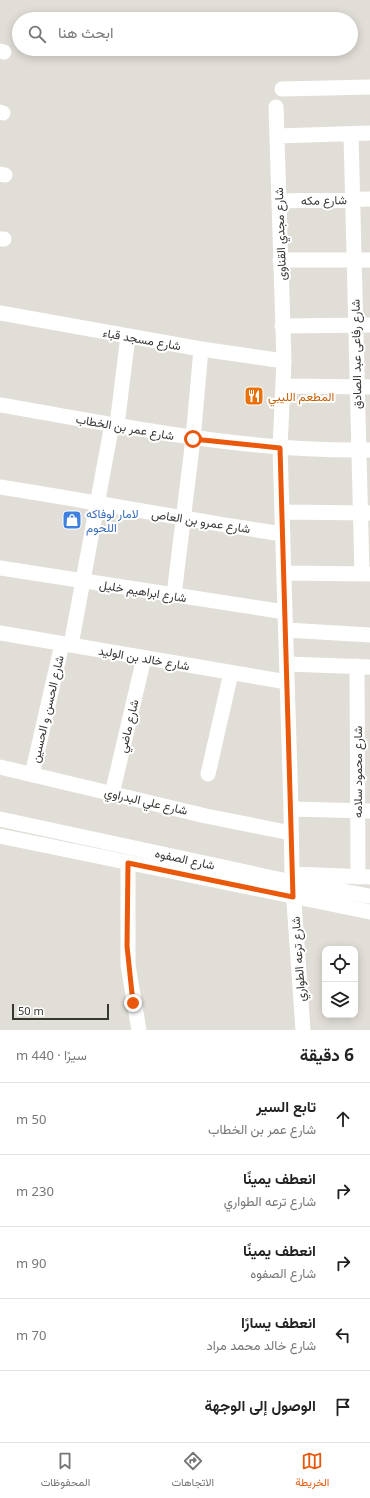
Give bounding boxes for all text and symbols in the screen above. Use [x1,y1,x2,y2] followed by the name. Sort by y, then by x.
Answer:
[12,12,358,56] search box
[58,22,113,42] text: ابحث هنا
[26,23,48,45] icon: search
[270,187,292,281] street label: شارع مجدي القناوى
[301,191,347,210] street label: شارع مكه
[347,299,366,409] street label: شارع رفاعى عبد الصادق
[101,324,182,355] street label: شارع مسجد قباء
[243,385,265,407] restaurant icon: المطعم الليبي
[268,388,334,407] place label: المطعم الليبي
[74,410,176,445] street label: شارع عمر بن الخطاب
[184,430,202,448] route start
[86,505,139,536] place label: لامار لوفاكه اللحوم
[150,505,252,538] street label: شارع عمرو بن العاص
[61,509,83,531] shop icon: لامار لوفاكه اللحوم
[98,576,188,607] street label: شارع ابراهيم خليل
[97,642,191,675] street label: شارع خالد بن الوليد
[26,653,69,765] street label: شارع الحسن و الحسين
[114,697,144,755] street label: شارع ماضي
[349,726,367,818] street label: شارع محمود سلامه
[102,783,189,821] street label: شارع علي البدراوي
[153,844,216,875] street label: شارع الصفوه
[287,916,311,1002] street label: شارع ترعه الطواري
[322,946,358,1018] map controls
[322,946,358,982] button: locate
[322,982,358,1018] button: layers
[124,994,142,1012] route end
[12,1002,109,1021] scale bar
[18,1003,44,1018] text: 50 m
[300,1043,354,1066] text: 6 دقيقة
[16,1046,87,1064] text: سيرًا · 440 m
[256,1096,316,1116] text: تابع السير
[332,1108,354,1130] icon: ahead
[16,1110,46,1128] text: 50 m
[208,1120,316,1138] text: شارع عمر بن الخطاب
[243,1168,316,1188] text: انعطف يمينًا
[332,1180,354,1202] icon: right
[16,1182,54,1200] text: 230 m
[224,1192,316,1210] text: شارع ترعه الطواري
[243,1240,316,1260] text: انعطف يمينًا
[332,1252,354,1274] icon: right
[16,1254,46,1272] text: 90 m
[250,1264,316,1282] text: شارع الصفوه
[241,1312,316,1332] text: انعطف يسارًا
[332,1324,354,1346] icon: left
[16,1326,46,1344] text: 70 m
[206,1336,316,1354] text: شارع خالد محمد مراد
[205,1395,316,1415] text: الوصول إلى الوجهة
[332,1396,354,1418] icon: arrive
[41,1450,90,1492] tab: المحفوظات
[171,1450,214,1492] tab: الاتجاهات
[295,1450,329,1492] tab: الخريطة

